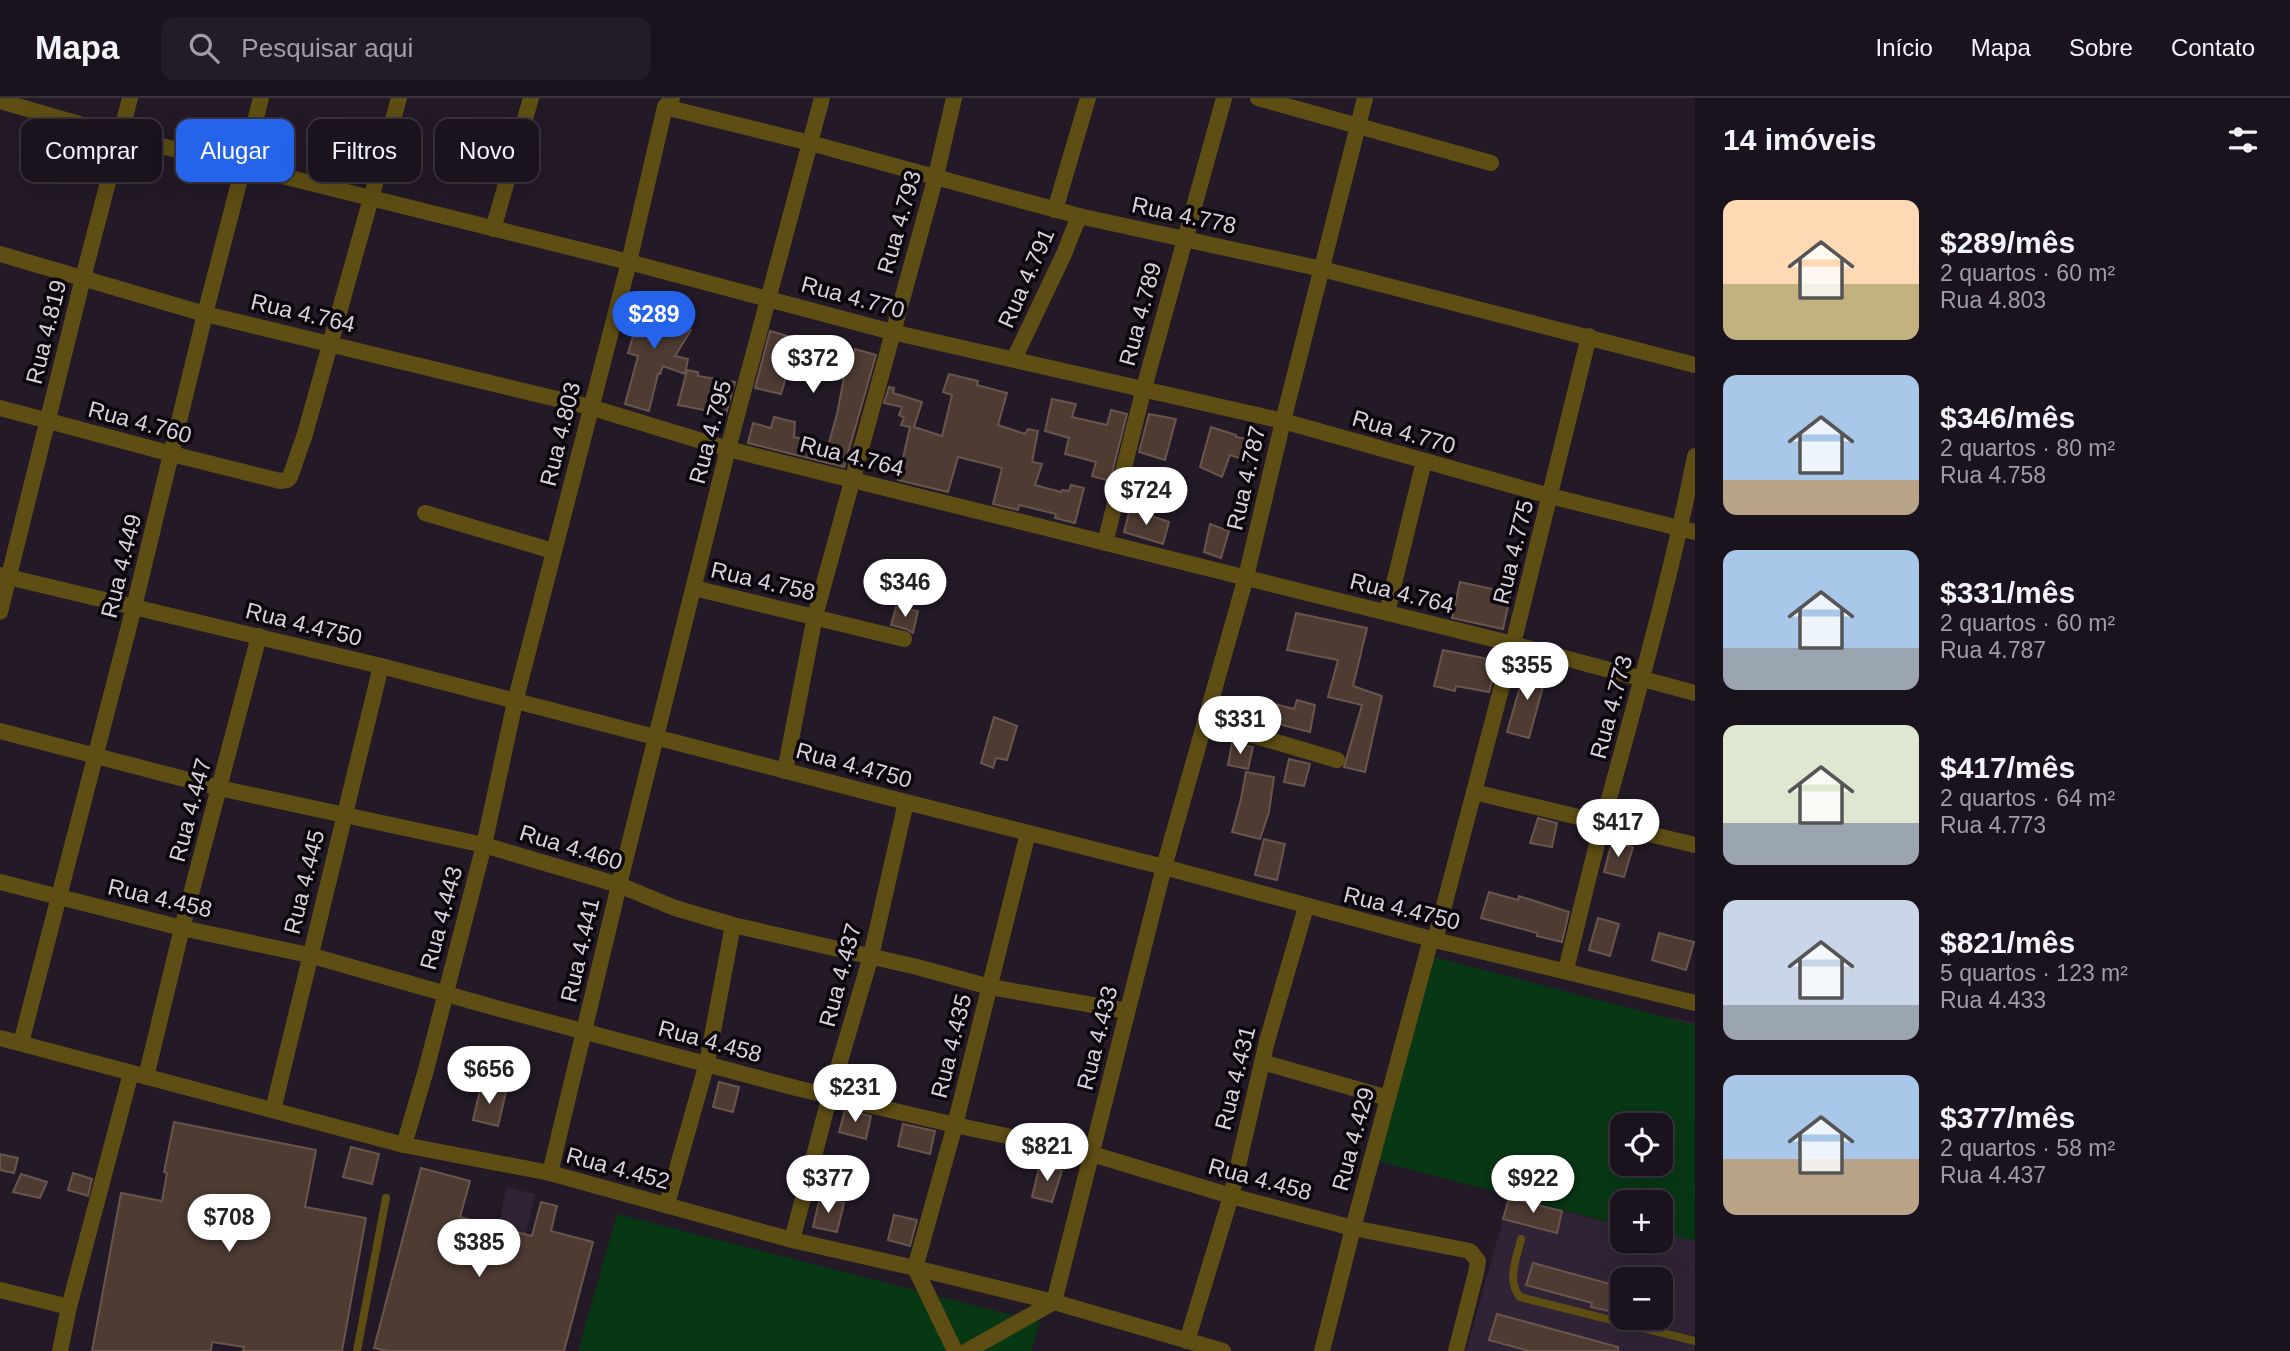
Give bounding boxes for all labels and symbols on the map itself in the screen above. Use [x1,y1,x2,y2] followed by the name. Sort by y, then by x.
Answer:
[872,167,926,277] street label: Rua 4.793
[1129,191,1239,239] street label: Rua 4.778
[993,224,1059,332] street label: Rua 4.791
[1114,259,1166,369] street label: Rua 4.789
[798,271,908,323] street label: Rua 4.770
[21,277,71,387] street label: Rua 4.819
[248,288,358,338] street label: Rua 4.764
[613,292,695,351] pin: $289
[772,336,854,395] pin: $372
[684,377,736,487] street label: Rua 4.795
[535,379,585,489] street label: Rua 4.803
[85,396,195,448] street label: Rua 4.760
[1349,405,1459,459] street label: Rua 4.770
[1221,423,1271,533] street label: Rua 4.787
[797,431,907,482] street label: Rua 4.764
[1105,468,1187,527] pin: $724
[1488,497,1538,607] street label: Rua 4.775
[96,511,146,621] street label: Rua 4.449
[708,556,818,606] street label: Rua 4.758
[864,560,946,619] pin: $346
[1347,568,1457,619] street label: Rua 4.764
[243,597,365,651] street label: Rua 4.4750
[1486,642,1568,702] pin: $355
[1585,652,1637,762] street label: Rua 4.773
[1199,696,1281,756] pin: $331
[793,737,915,793] street label: Rua 4.4750
[164,755,216,865] street label: Rua 4.447
[1577,800,1659,859] pin: $417
[516,819,626,875] street label: Rua 4.460
[279,827,329,937] street label: Rua 4.445
[415,863,467,973] street label: Rua 4.443
[105,873,215,923] street label: Rua 4.458
[1341,881,1463,935] street label: Rua 4.4750
[555,895,605,1005] street label: Rua 4.441
[814,920,866,1030] street label: Rua 4.437
[1072,983,1122,1093] street label: Rua 4.433
[926,991,976,1101] street label: Rua 4.435
[655,1015,765,1067] street label: Rua 4.458
[1210,1023,1260,1133] street label: Rua 4.431
[448,1046,530,1106] pin: $656
[814,1065,896,1124] pin: $231
[1327,1084,1379,1194] street label: Rua 4.429
[1006,1124,1088,1183] pin: $821
[563,1142,673,1194] street label: Rua 4.452
[1205,1153,1315,1205] street label: Rua 4.458
[787,1156,869,1215] pin: $377
[1492,1156,1574,1215] pin: $922
[188,1194,270,1254] pin: $708
[438,1220,520,1279] pin: $385

